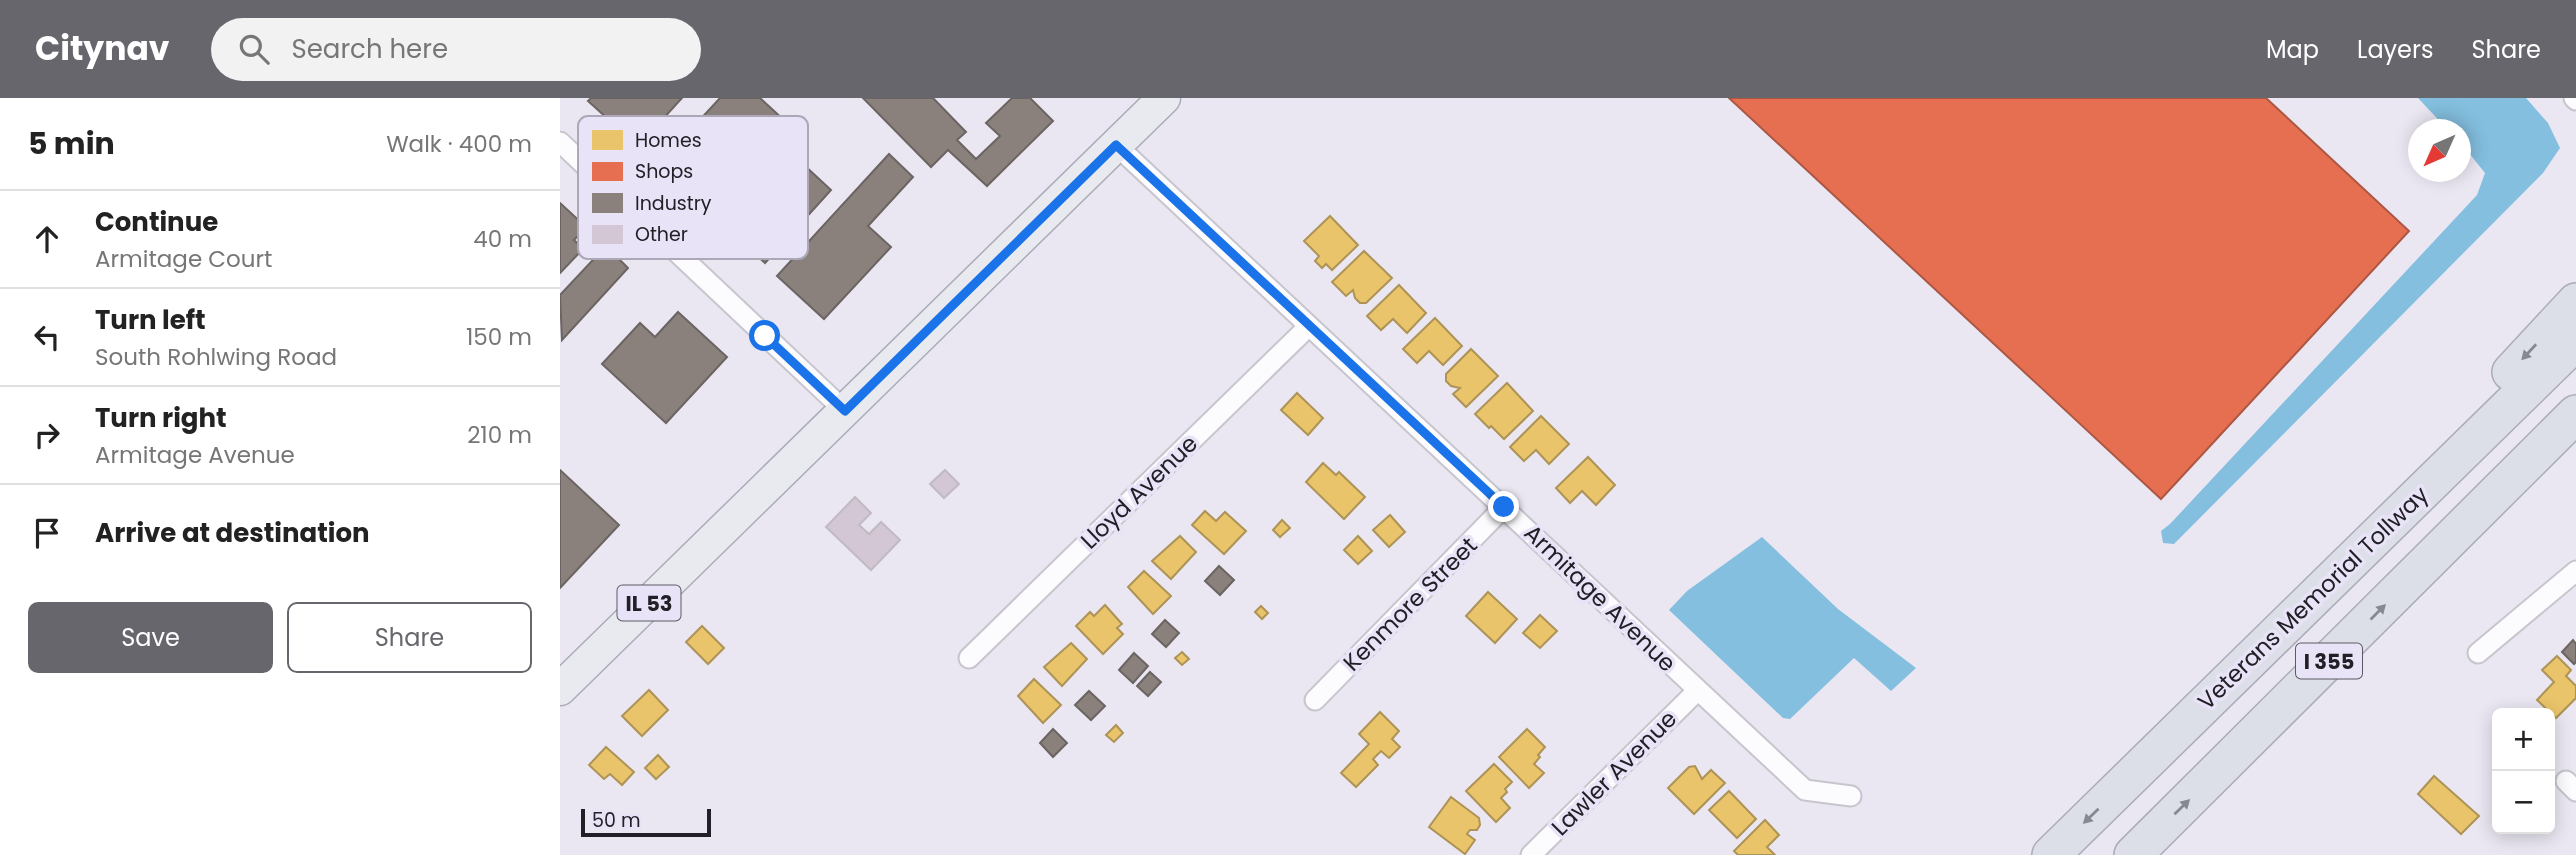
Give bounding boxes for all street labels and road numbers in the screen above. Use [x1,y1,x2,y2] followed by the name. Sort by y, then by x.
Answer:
[1073,428,1205,556] street label: Lloyd Avenue
[2191,479,2435,717] street label: Veterans Memorial Tollway
[1517,517,1683,679] street label: Armitage Avenue
[1336,530,1484,678] street label: Kenmore Street
[617,586,680,620] road number: IL 53
[2296,644,2362,678] road number: I 355
[1544,703,1684,843] street label: Lawler Avenue

